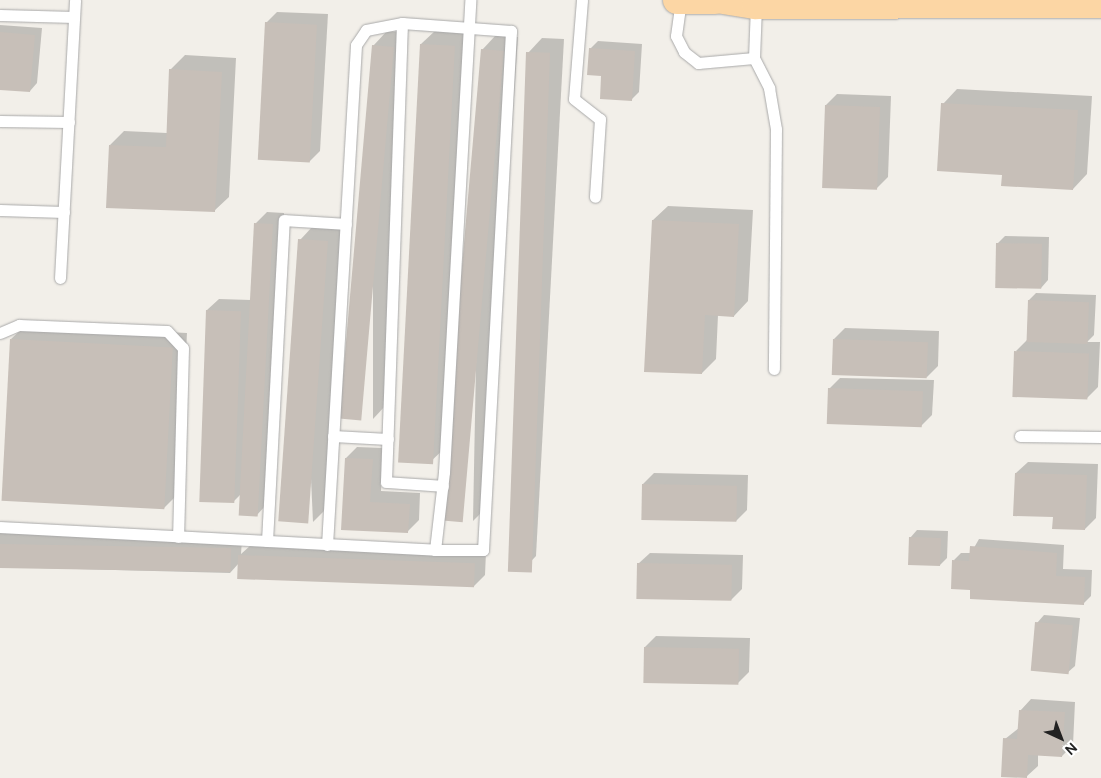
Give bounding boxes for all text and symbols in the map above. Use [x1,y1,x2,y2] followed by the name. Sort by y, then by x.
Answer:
[1036,713,1086,763] north arrow
[1061,739,1081,759] text: N

